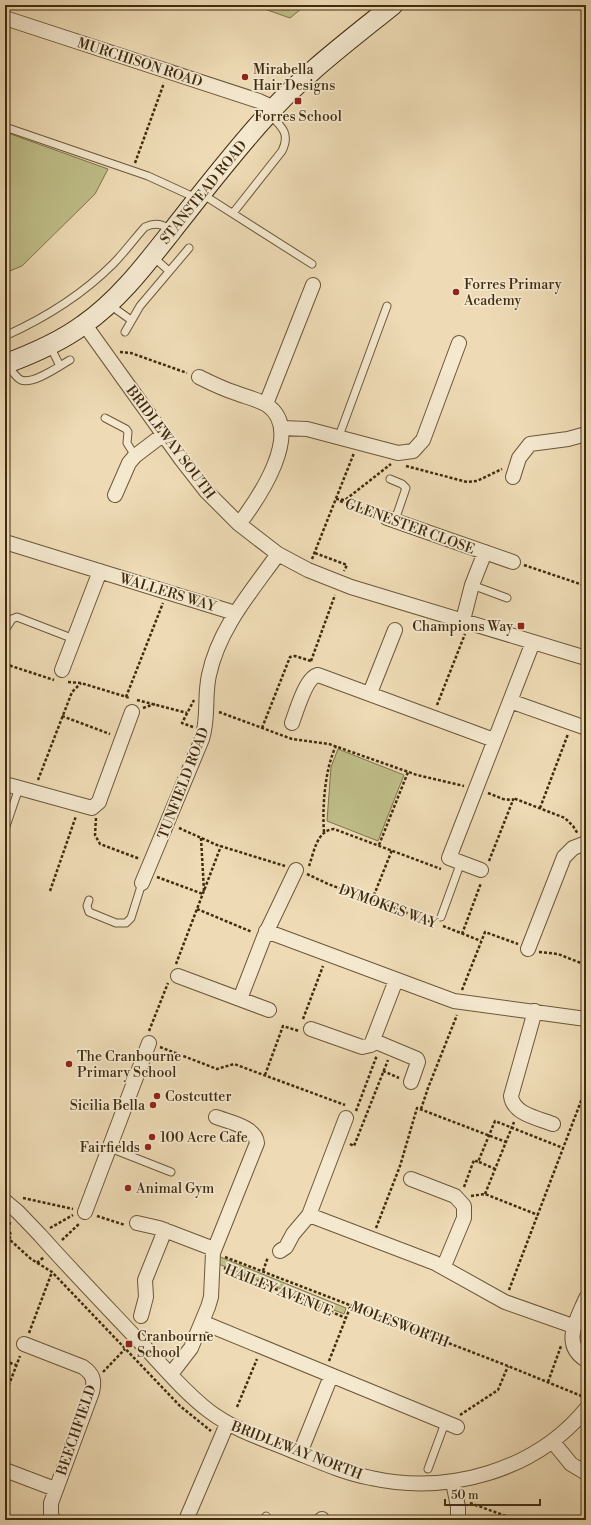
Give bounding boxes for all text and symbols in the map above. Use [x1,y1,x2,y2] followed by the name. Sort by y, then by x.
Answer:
[75,34,205,92] street label: MURCHISON ROAD
[253,61,335,95] place label: Mirabella Hair Designs
[240,72,250,82] marker: Mirabella Hair Designs
[293,96,303,106] marker: Forres School
[254,108,342,126] place label: Forres School
[156,137,251,248] street label: STANSTEAD ROAD
[463,276,562,310] place label: Forres Primary Academy
[451,287,461,297] marker: Forres Primary Academy
[121,382,219,504] street label: BRIDLEWAY SOUTH
[342,495,477,559] street label: GLENESTER CLOSE
[116,569,219,616] street label: WALLERS WAY
[412,618,513,636] place label: Champions Way
[516,621,526,631] marker: Champions Way
[154,725,214,842] street label: TUNFIELD ROAD
[336,881,440,933] street label: DYMOKES WAY
[77,1048,181,1082] place label: The Cranbourne Primary School
[64,1059,74,1069] marker: The Cranbourne Primary School
[165,1088,232,1106] place label: Costcutter
[152,1091,162,1101] marker: Costcutter
[70,1097,146,1115] place label: Sicilia Bella
[148,1100,158,1110] marker: Sicilia Bella
[160,1129,248,1147] place label: 100 Acre Cafe
[147,1132,157,1142] marker: 100 Acre Cafe
[80,1139,140,1157] place label: Fairfields
[143,1142,153,1152] marker: Fairfields
[135,1180,214,1198] place label: Animal Gym
[123,1183,133,1193] marker: Animal Gym
[222,1261,335,1321] street label: HAILEY AVENUE
[348,1298,452,1352] street label: MOLESWORTH
[137,1328,214,1362] place label: Cranbourne School
[124,1339,134,1349] marker: Cranbourne School
[53,1383,101,1479] street label: BEECHFIELD
[228,1417,365,1485] street label: BRIDLEWAY NORTH
[445,1481,540,1507] scale bar
[451,1488,479,1503] text: 50 m

